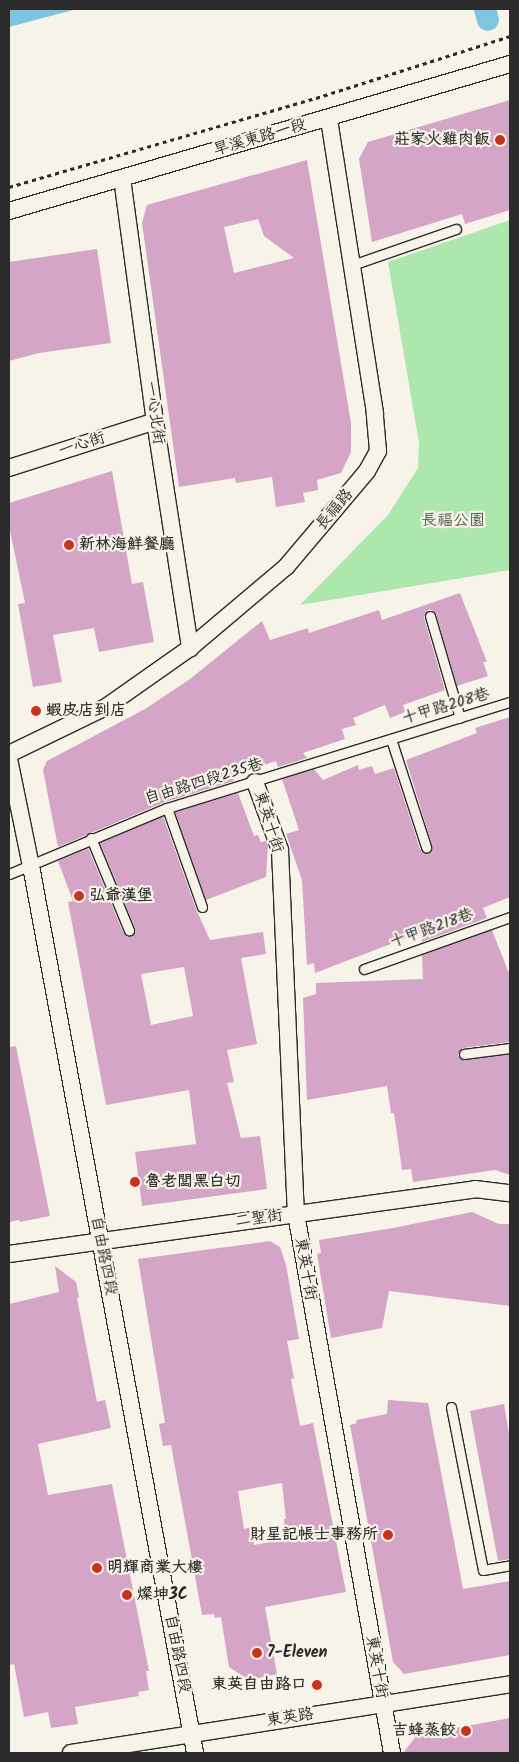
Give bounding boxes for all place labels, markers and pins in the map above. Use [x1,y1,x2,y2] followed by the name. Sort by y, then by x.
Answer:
[394,130,490,150] place label: 莊家火雞肉飯
[494,134,506,146] marker: 莊家火雞肉飯
[79,535,175,555] place label: 新林海鮮餐廳
[63,539,75,551] marker: 新林海鮮餐廳
[46,701,126,721] place label: 蝦皮店到店
[30,705,42,717] marker: 蝦皮店到店
[89,886,153,906] place label: 弘爺漢堡
[73,890,85,902] marker: 弘爺漢堡
[145,1172,241,1192] place label: 魯老闆黑白切
[129,1176,141,1188] marker: 魯老闆黑白切
[250,1525,378,1545] place label: 財星記帳士事務所
[382,1529,394,1541] marker: 財星記帳士事務所
[107,1558,203,1578] place label: 明輝商業大樓
[91,1562,103,1574] marker: 明輝商業大樓
[137,1585,188,1605] place label: 燦坤3C
[121,1589,133,1601] marker: 燦坤3C
[267,1643,327,1663] place label: 7-Eleven
[251,1647,263,1659] marker: 7-Eleven
[211,1675,307,1695] place label: 東英自由路口
[311,1679,323,1691] marker: 東英自由路口
[392,1721,456,1741] place label: 吉蜂蒸餃
[460,1725,472,1737] marker: 吉蜂蒸餃

